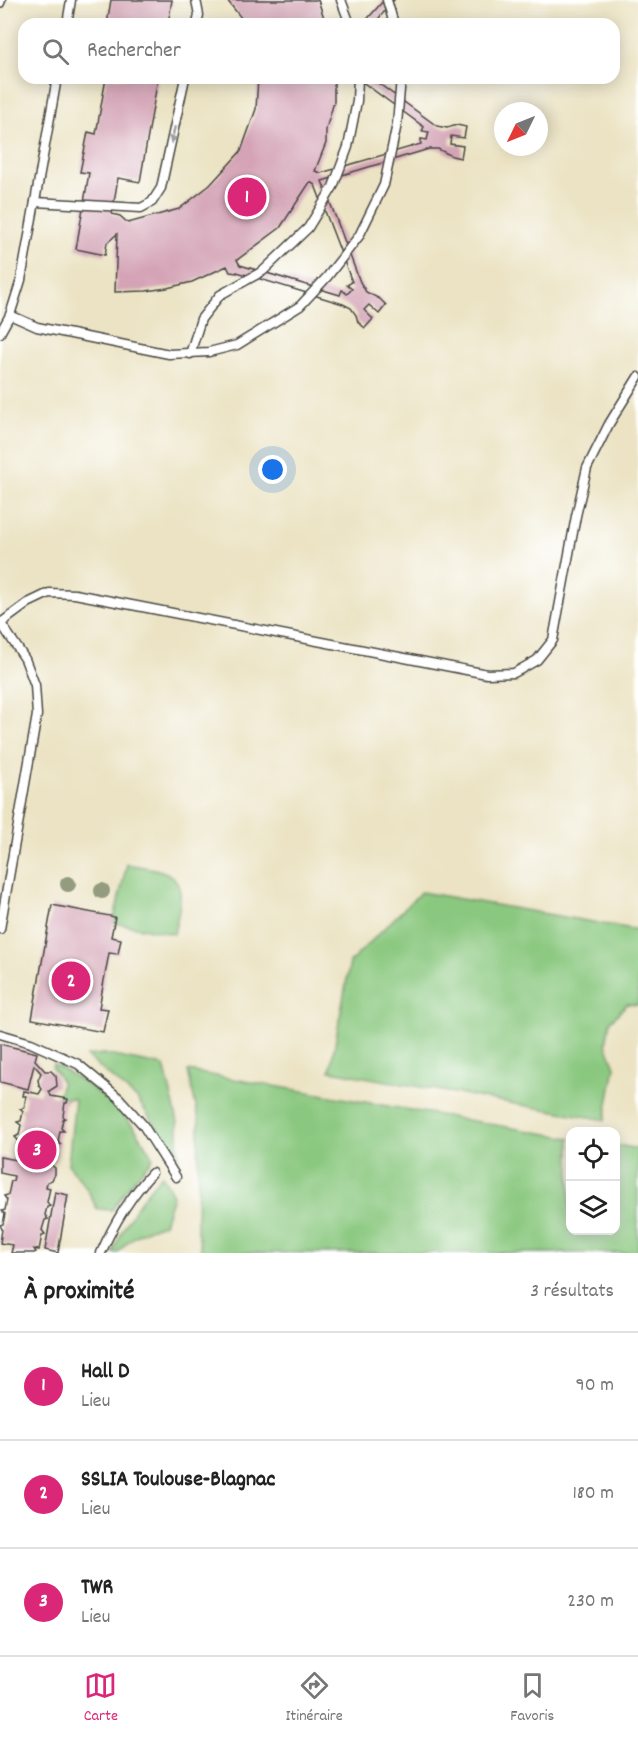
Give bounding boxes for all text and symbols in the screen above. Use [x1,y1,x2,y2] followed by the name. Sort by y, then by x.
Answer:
[18,18,620,84] search box
[39,35,72,68] icon: search
[87,36,181,67] text: Rechercher
[494,102,548,156] north arrow
[167,126,177,144] one-way arrow
[228,174,266,220] pin: 1
[258,455,287,484] your location
[52,958,90,1004] pin: 2
[566,1127,620,1235] map controls
[566,1127,620,1181] button: locate
[18,1128,57,1172] pin: 3
[566,1181,620,1235] button: layers
[24,1274,134,1311] text: À proximité
[530,1278,614,1306] text: 3 résultats
[81,1357,129,1388] text: Hall D
[41,1372,46,1400] text: 1
[576,1372,614,1400] text: 90 m
[81,1388,110,1416] text: Lieu
[81,1465,275,1496] text: SSLIA Toulouse-Blagnac
[39,1480,48,1508] text: 2
[572,1480,614,1508] text: 180 m
[81,1496,110,1524] text: Lieu
[81,1573,113,1604] text: TWR
[39,1588,48,1616] text: 3
[567,1588,614,1616] text: 230 m
[81,1604,110,1632] text: Lieu
[84,1669,118,1728] tab: Carte
[285,1669,343,1728] tab: Itinéraire
[510,1669,554,1728] tab: Favoris

